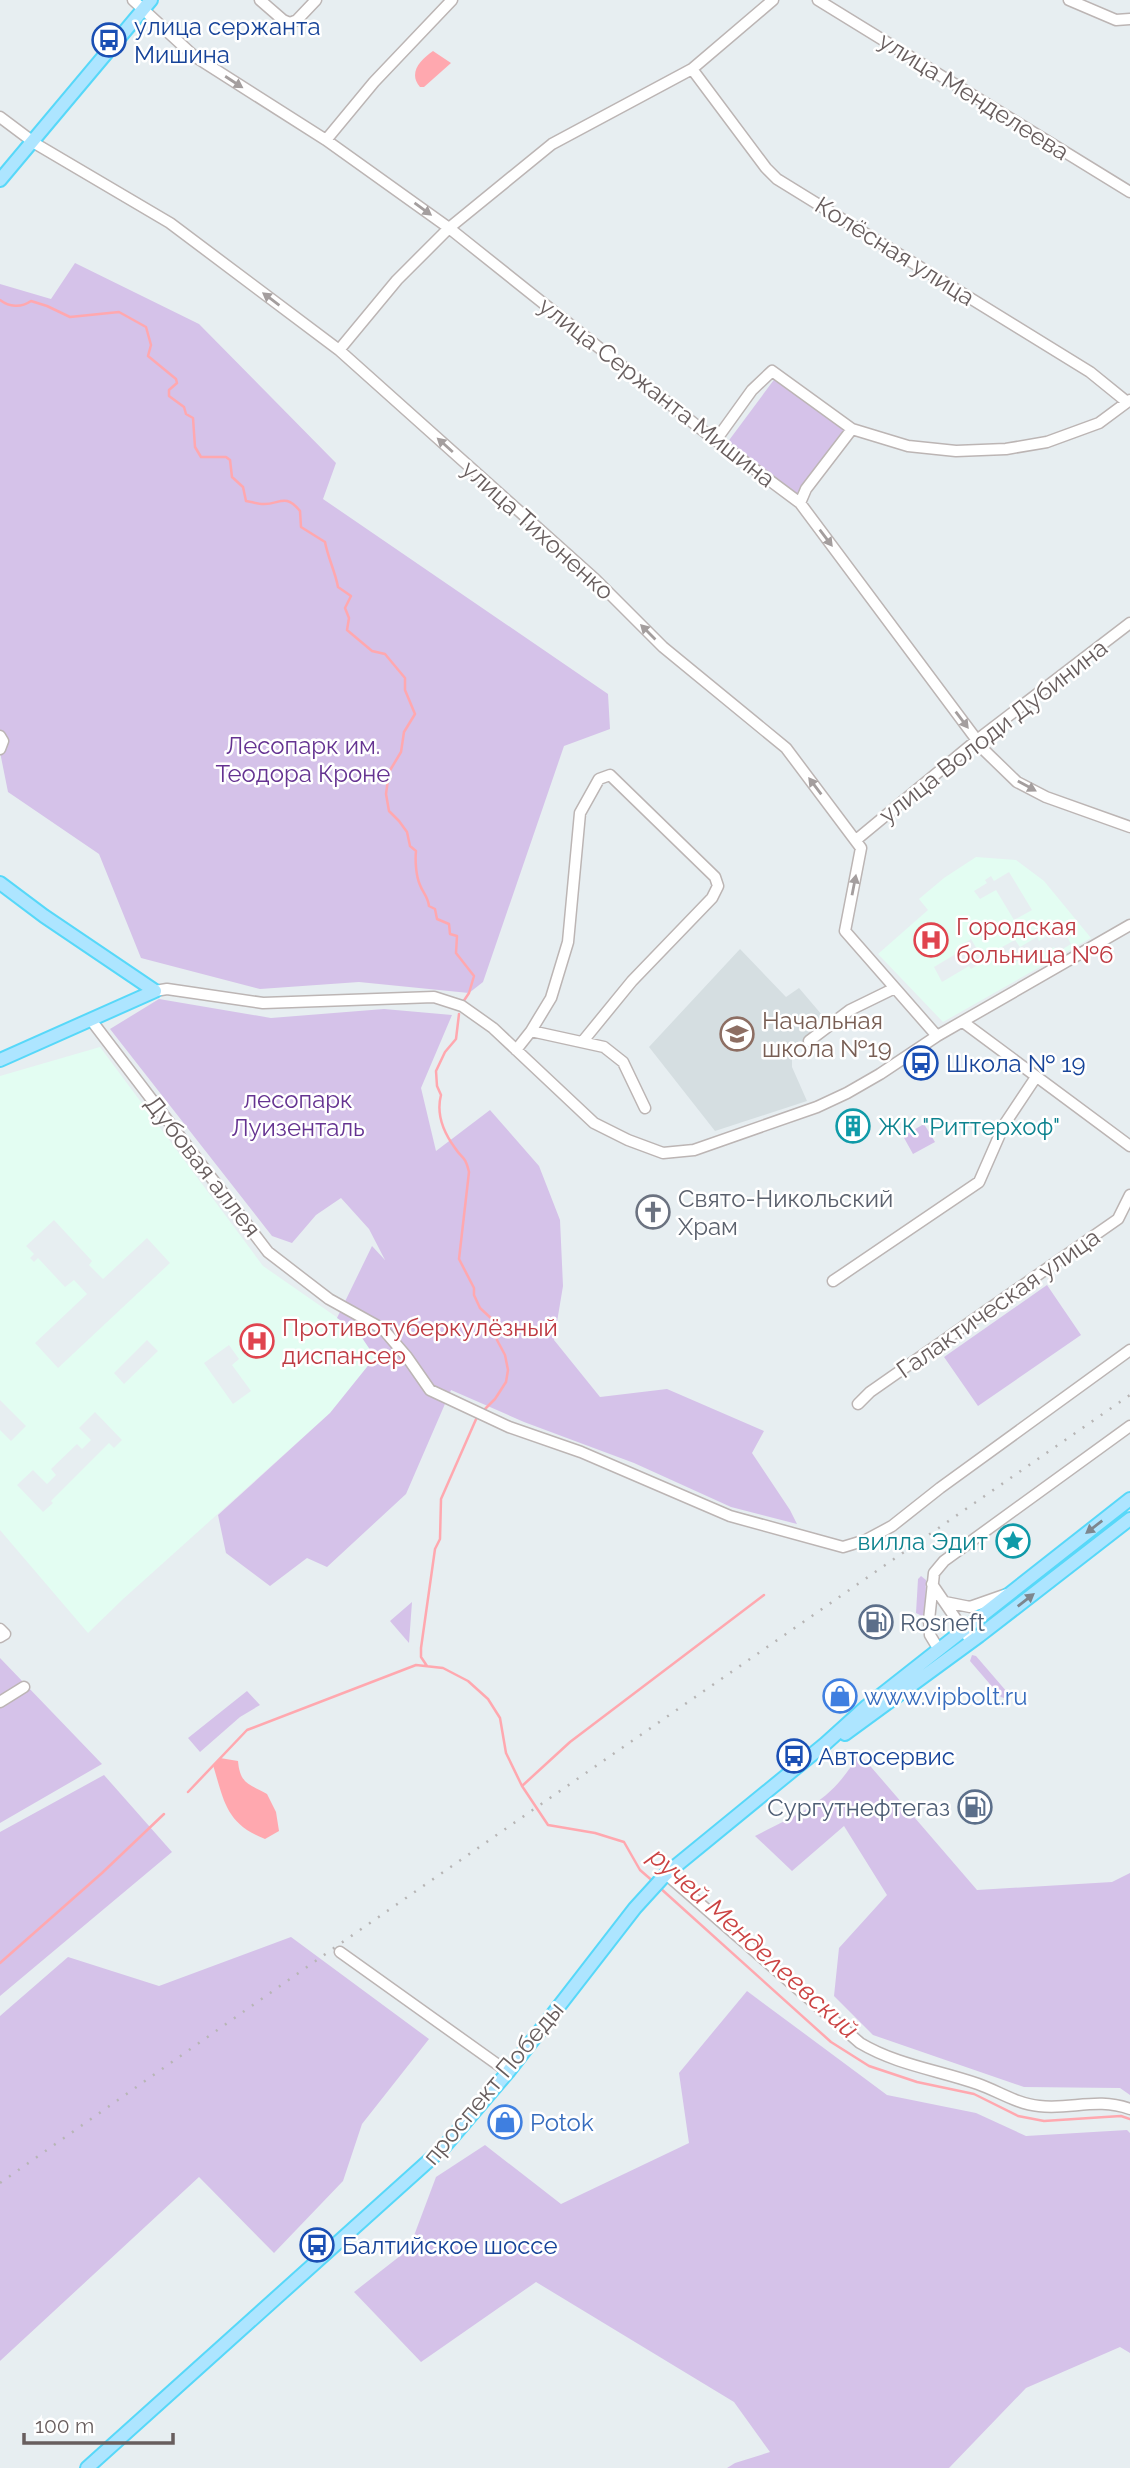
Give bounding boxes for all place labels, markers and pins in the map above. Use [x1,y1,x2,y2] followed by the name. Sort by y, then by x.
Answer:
[134,12,321,69] place label: улица cержанта Мишина
[90,21,128,59] bus stop icon: улица cержанта Мишина
[956,912,1113,969] place label: Городская больница №6
[912,921,950,959] hospital icon: Городская больница №6
[762,1006,892,1063] place label: Начальная школа №19
[718,1015,756,1053] school or university icon: Начальная школа №19
[902,1044,940,1082] bus stop icon: Школа № 19
[946,1049,1086,1078] place label: Школа № 19
[834,1107,872,1145] building icon: ЖК "Риттерхоф"
[878,1112,1060,1141] place label: ЖК "Риттерхоф"
[678,1184,893,1241] place label: Свято-Никольский Храм
[634,1193,672,1231] church icon: Свято-Никольский Храм
[282,1313,558,1370] place label: Противотуберкулёзный диспансер
[238,1322,276,1360] hospital icon: Противотуберкулёзный диспансер
[994,1522,1032,1560] place icon: вилла Эдит
[858,1527,989,1556] place label: вилла Эдит
[857,1603,895,1641] fuel station icon: Rosneft
[900,1608,985,1637] place label: Rosneft
[821,1677,859,1715] shop icon: www.vipbolt.ru
[864,1682,1027,1711] place label: www.vipbolt.ru
[775,1737,813,1775] bus stop icon: Автосервис
[818,1742,955,1771] place label: Автосервис
[956,1788,994,1826] fuel station icon: Сургутнефтегаз
[767,1793,950,1822] place label: Сургутнефтегаз
[486,2103,524,2141] shop icon: Potok
[530,2108,594,2137] place label: Potok
[298,2226,336,2264] bus stop icon: Балтийское шоссе
[342,2231,557,2260] place label: Балтийское шоссе

